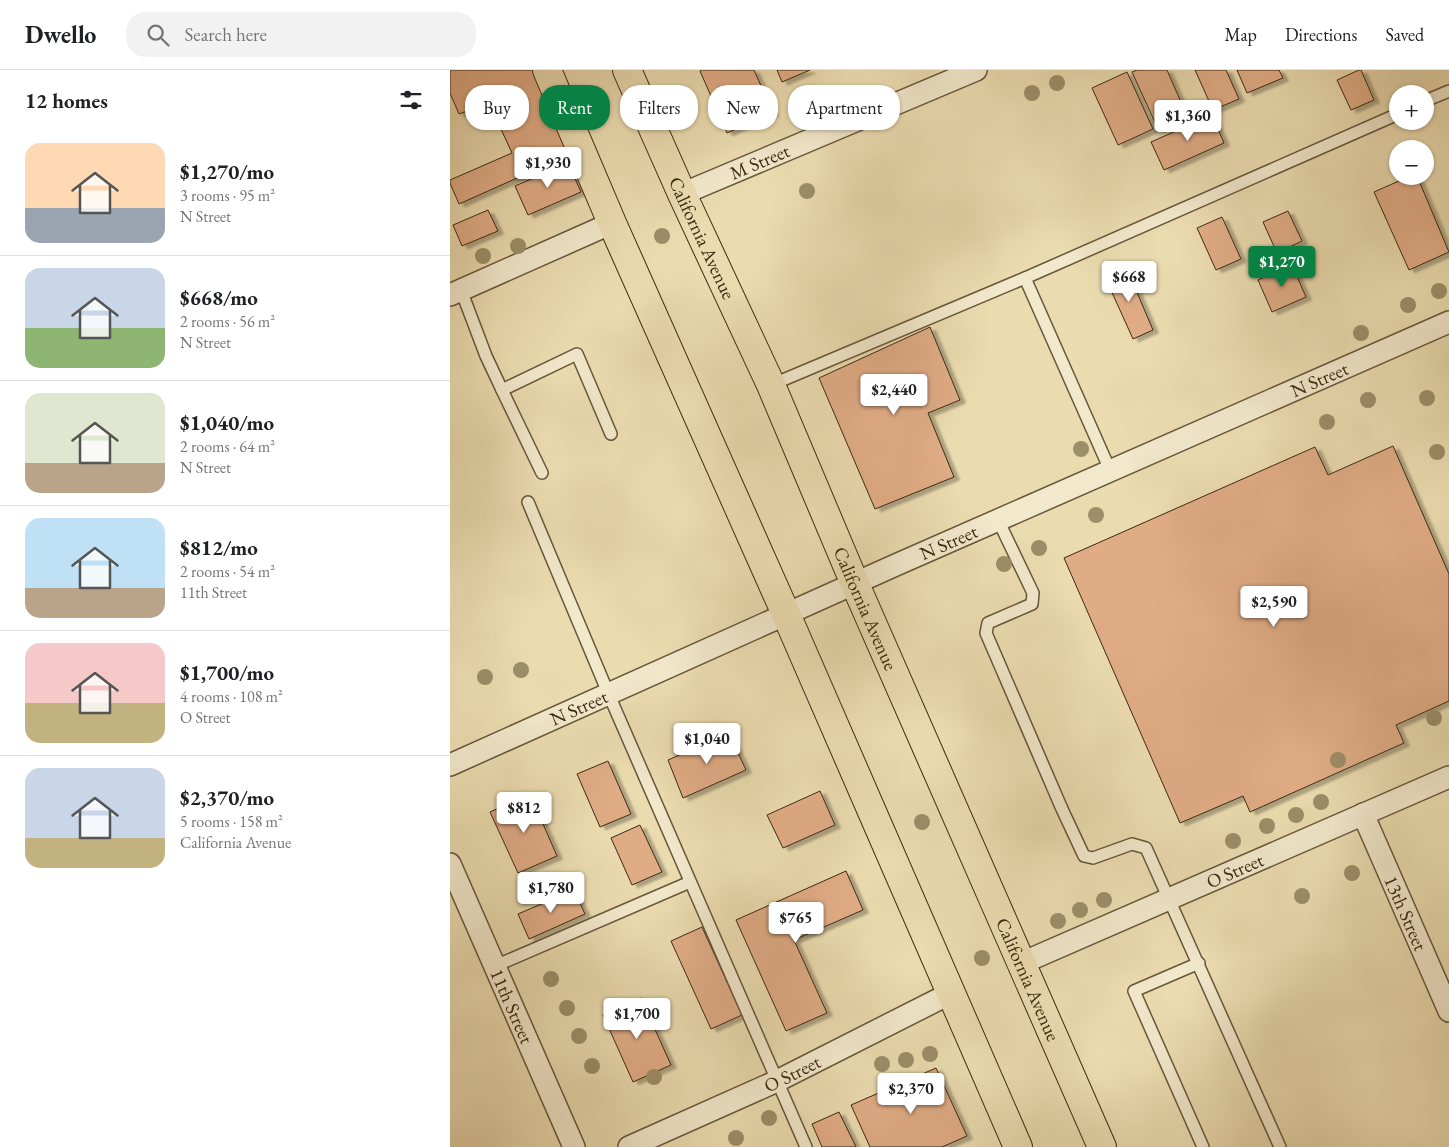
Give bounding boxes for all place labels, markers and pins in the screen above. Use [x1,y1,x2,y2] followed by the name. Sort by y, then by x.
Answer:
[1147,100,1229,142] pin: $1,360
[507,146,589,189] pin: $1,930
[1241,246,1323,288] pin: $1,270
[1099,260,1159,303] pin: $668
[853,374,935,416] pin: $2,440
[1233,586,1315,628] pin: $2,590
[666,722,748,765] pin: $1,040
[494,792,554,834] pin: $812
[510,872,592,914] pin: $1,780
[766,902,826,944] pin: $765
[596,998,678,1040] pin: $1,700
[870,1072,952,1115] pin: $2,370

